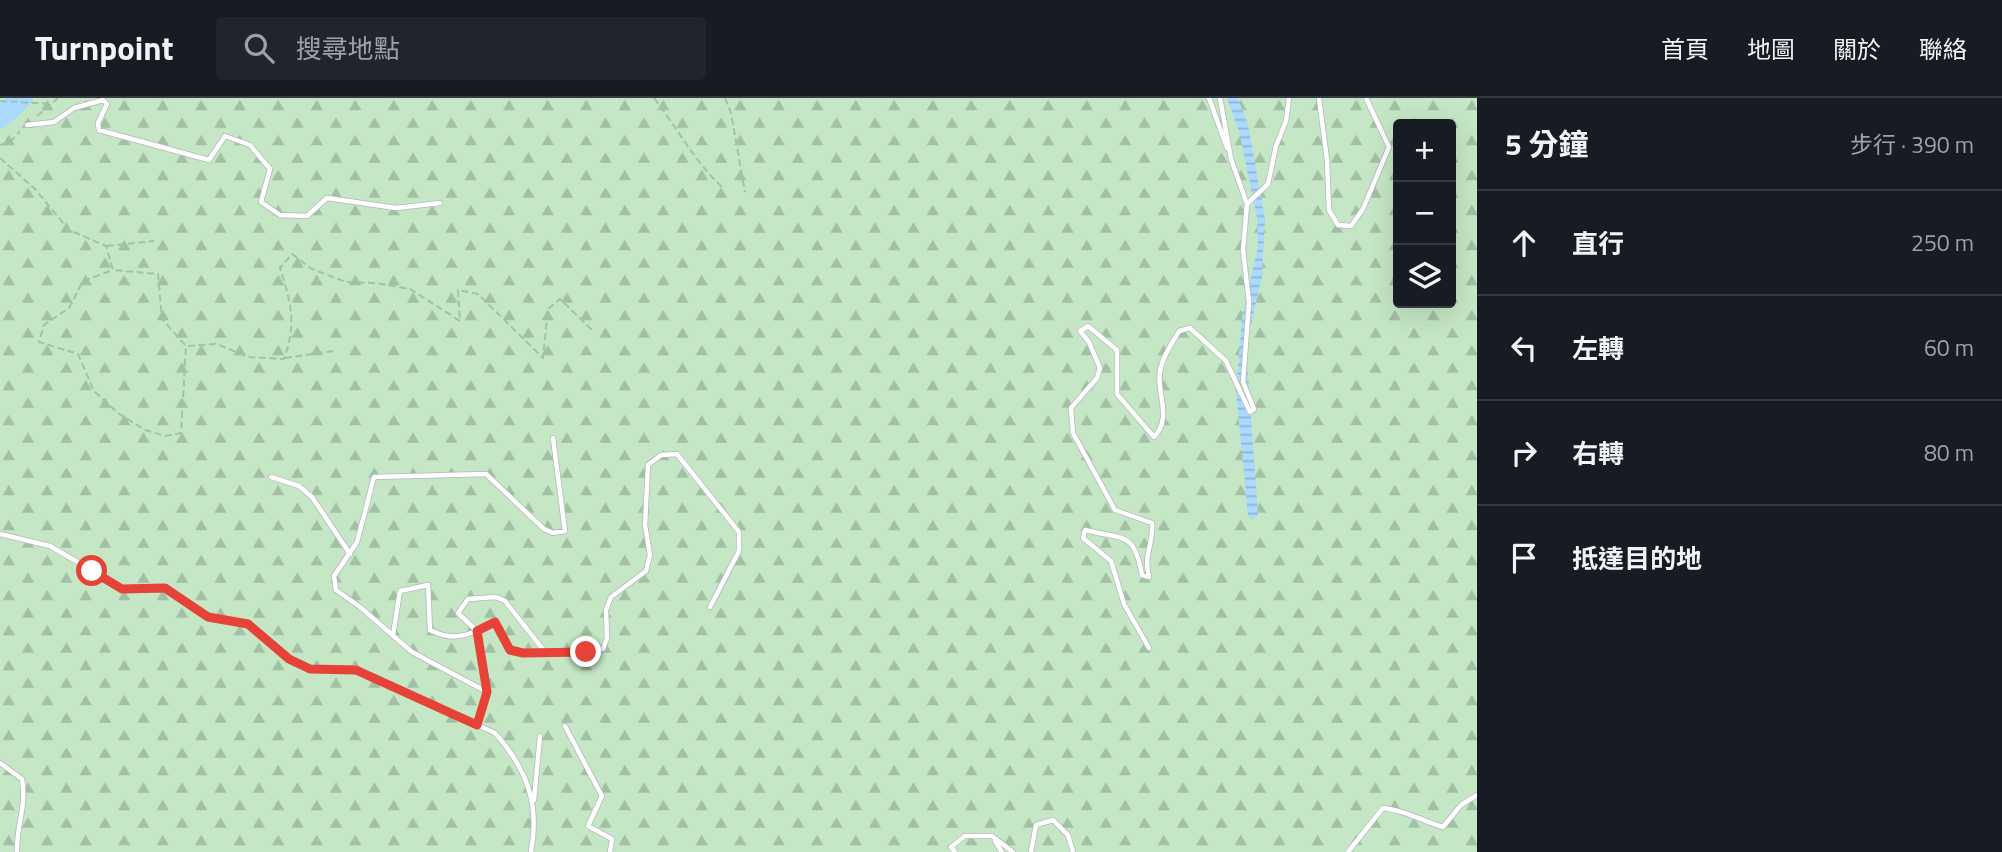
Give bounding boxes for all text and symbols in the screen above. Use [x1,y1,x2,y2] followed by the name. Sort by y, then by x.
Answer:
[216,17,706,80] search box
[35,23,174,73] text: Turnpoint
[240,29,278,67] icon: search
[296,29,400,68] text: 搜尋地點
[1661,31,1709,67] text: 首頁
[1747,31,1795,67] text: 地圖
[1833,31,1881,67] text: 關於
[1919,31,1967,67] text: 聯絡
[1393,119,1456,308] map controls
[1393,119,1456,182] button: +
[1505,121,1588,167] text: 5 分鐘
[1850,127,1974,162] text: 步行 · 390 m
[1393,182,1456,245] button: −
[1505,224,1543,262] icon: ahead
[1572,224,1624,263] text: 直行
[1911,225,1974,260] text: 250 m
[1393,245,1456,308] button: layers
[1505,329,1543,367] icon: left
[1572,329,1624,368] text: 左轉
[1924,330,1974,365] text: 60 m
[1505,434,1543,472] icon: right
[1572,434,1624,473] text: 右轉
[1924,435,1974,470] text: 80 m
[1505,539,1543,577] icon: arrive
[1572,539,1702,578] text: 抵達目的地
[76,555,107,586] route start
[570,636,601,667] route end

